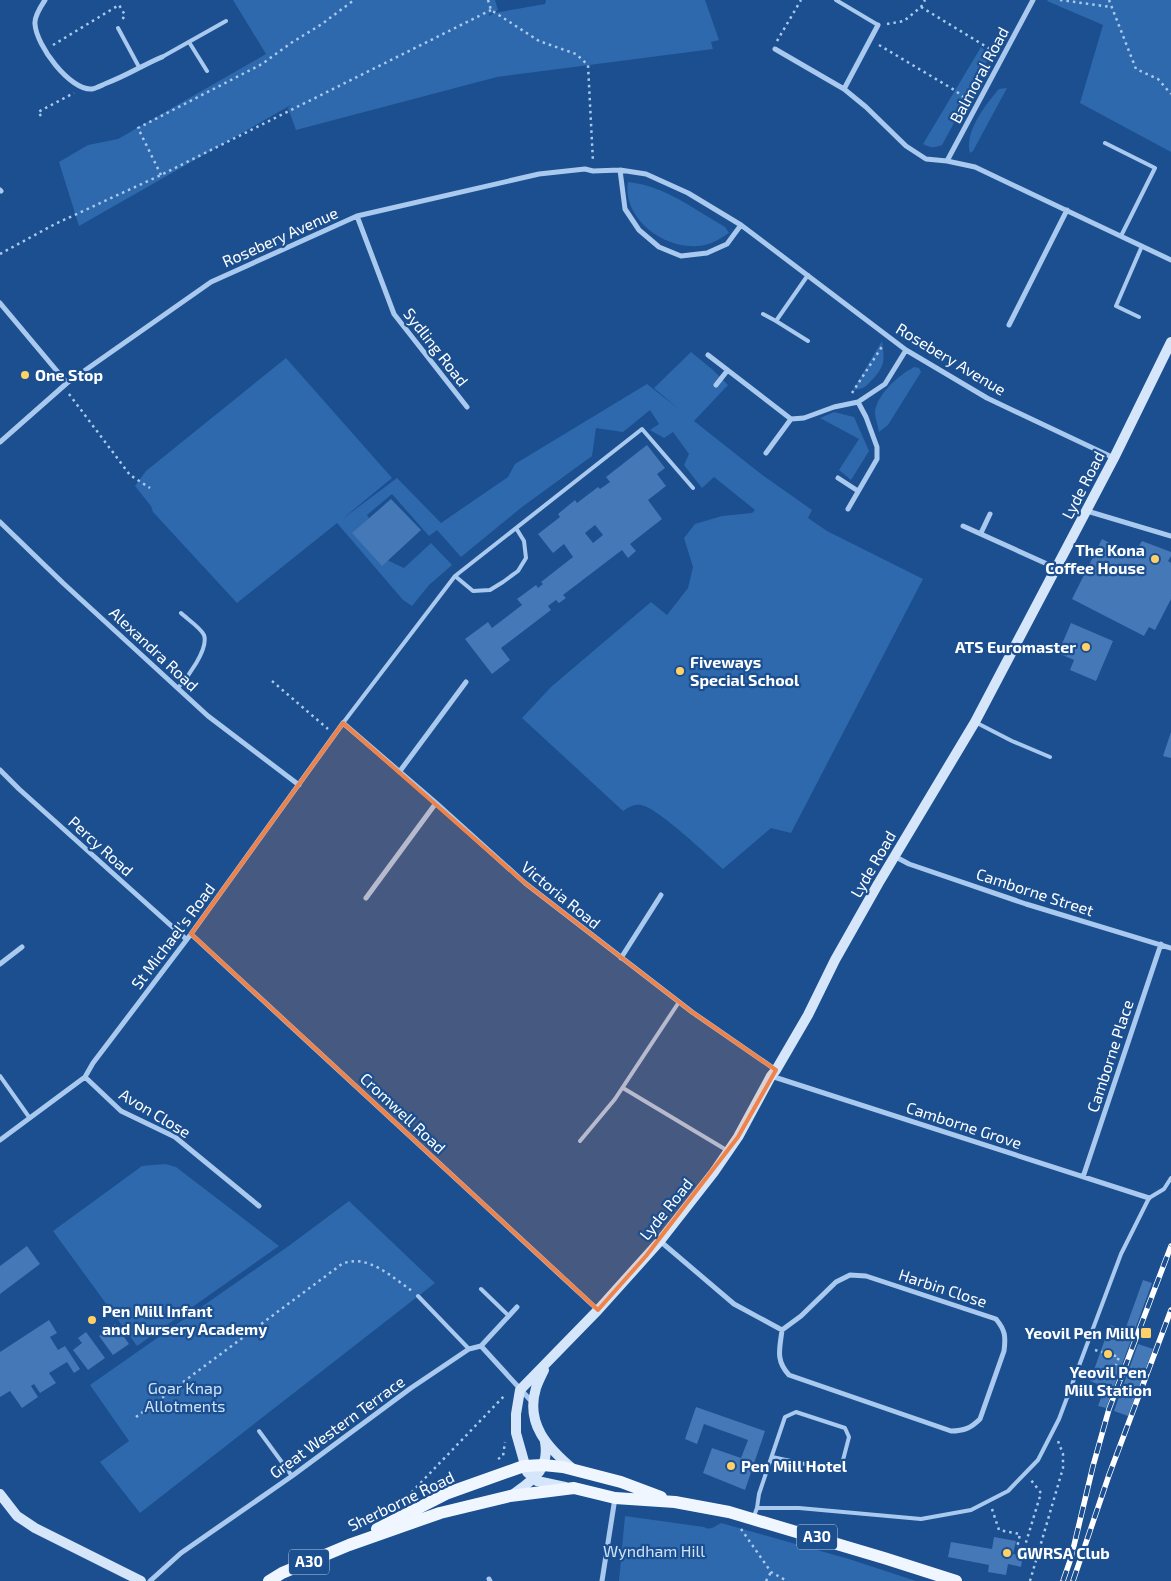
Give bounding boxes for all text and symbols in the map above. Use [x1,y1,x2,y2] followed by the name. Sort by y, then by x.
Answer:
[945,23,1012,126] street label: Balmoral Road
[219,203,341,271] street label: Rosebery Avenue
[400,304,473,389] street label: Sydling Road
[893,318,1010,399] street label: Rosebery Avenue
[35,365,103,384] place label: One Stop
[19,369,31,381] marker: One Stop
[1057,448,1108,522] street label: Lyde Road
[1045,540,1145,577] place label: The Kona Coffee House
[1149,553,1161,565] marker: The Kona Coffee House
[106,603,203,695] street label: Alexandra Road
[955,637,1076,656] place label: ATS Euromaster
[1080,641,1092,653] marker: ATS Euromaster
[690,652,800,689] place label: Fiveways Special School
[674,665,686,677] marker: Fiveways Special School
[65,812,138,880] street label: Percy Road
[846,827,899,900] street label: Lyde Road
[518,857,605,932] street label: Victoria Road
[974,864,1096,919] street label: Camborne Street
[127,879,219,992] street label: St Michael's Road
[1082,997,1137,1115] street label: Camborne Place
[357,1068,450,1157] street label: Cromwell Road
[116,1084,194,1141] street label: Avon Close
[904,1097,1024,1152] street label: Camborne Grove
[635,1174,696,1243] street label: Lyde Road
[897,1264,990,1311] street label: Harbin Close
[102,1301,267,1339] place label: Pen Mill Infant and Nursery Academy
[86,1314,98,1326] marker: Pen Mill Infant and Nursery Academy
[1025,1323,1136,1342] place label: Yeovil Pen Mill
[1139,1326,1153,1340] marker: Yeovil Pen Mill
[1102,1348,1114,1360] marker: Yeovil Pen Mill Station
[1064,1362,1152,1399] place label: Yeovil Pen Mill Station
[265,1371,408,1482] street label: Great Western Terrace
[145,1378,225,1415] park label: Goar Knap Allotments
[741,1456,848,1475] place label: Pen Mill Hotel
[725,1460,737,1472] marker: Pen Mill Hotel
[344,1467,457,1535] street label: Sherborne Road
[797,1524,837,1550] road number: A30
[603,1541,705,1560] park label: Wyndham Hill
[1017,1543,1110,1562] place label: GWRSA Club
[1001,1547,1013,1559] marker: GWRSA Club
[289,1550,329,1574] road number: A30

